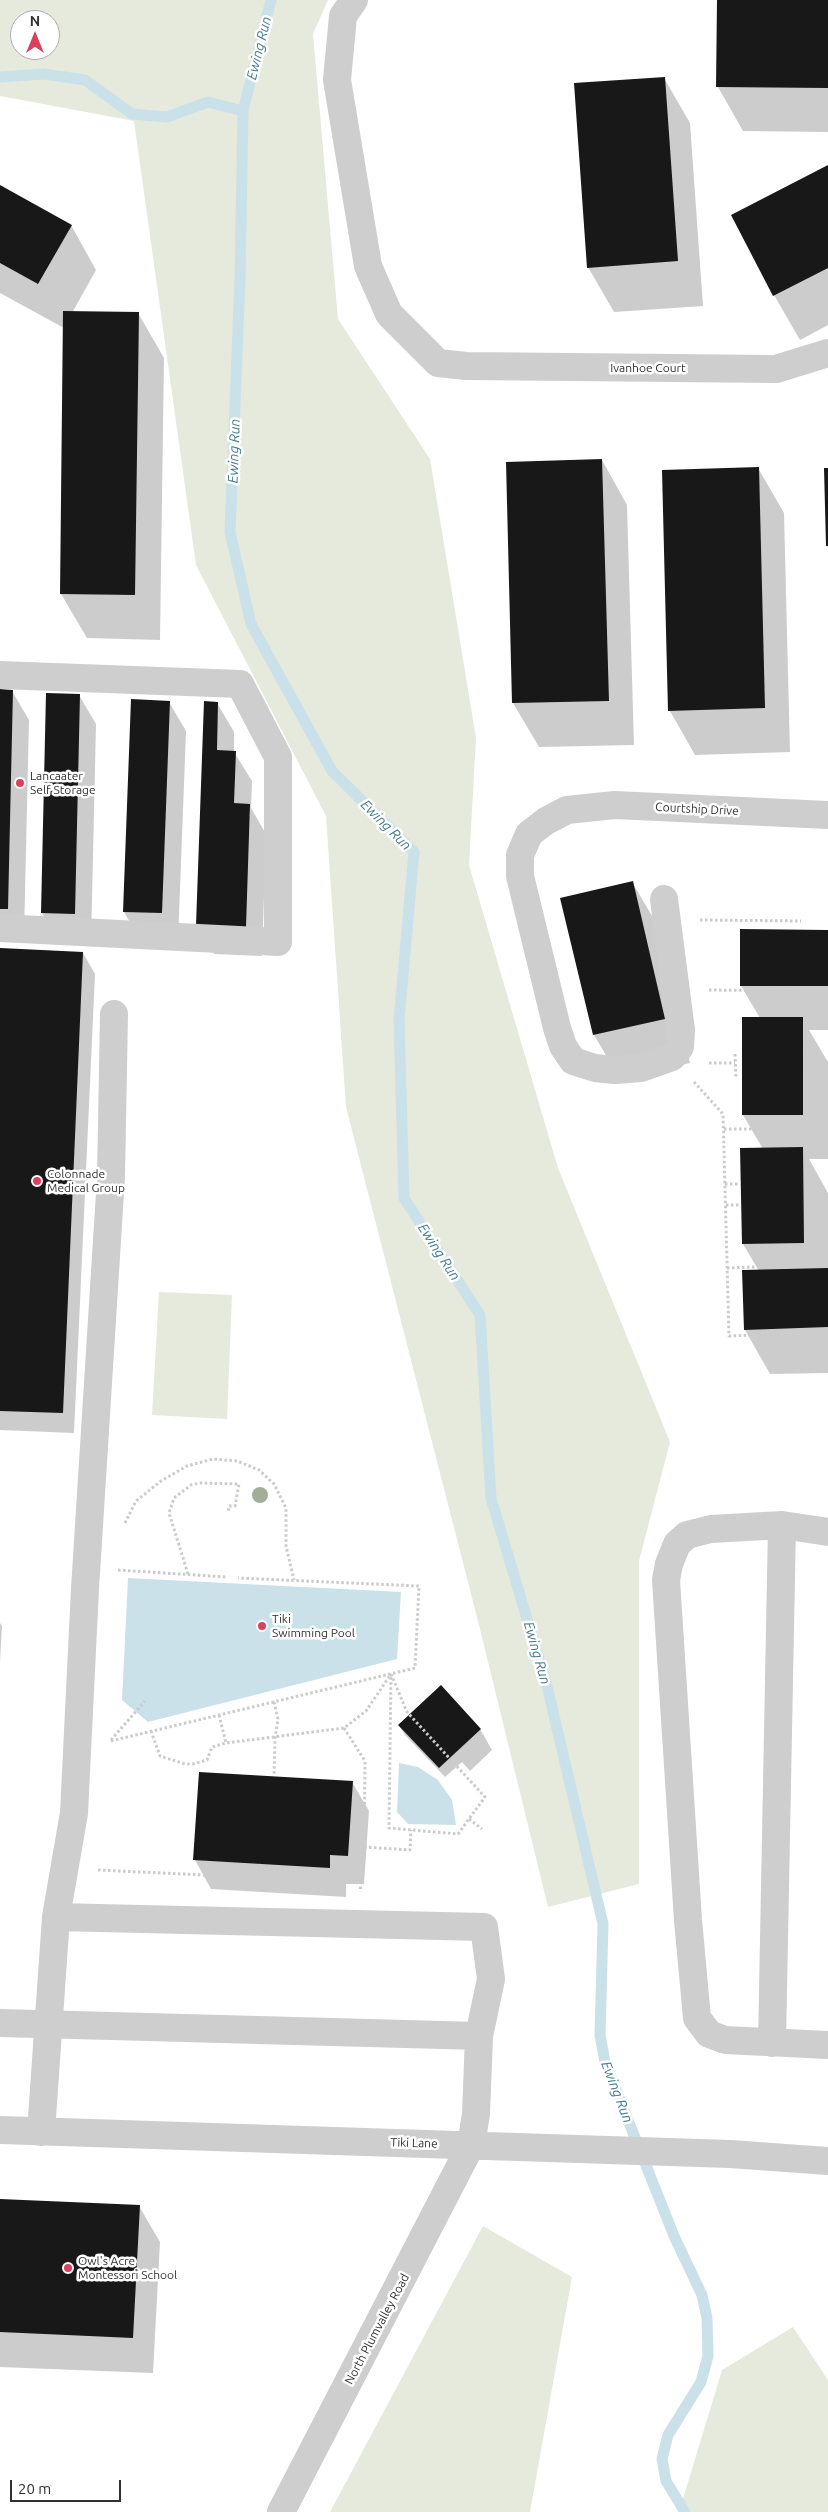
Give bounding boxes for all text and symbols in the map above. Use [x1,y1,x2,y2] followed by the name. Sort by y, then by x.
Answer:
[10,10,60,60] north arrow
[30,13,40,29] text: N
[243,15,275,81] water label: Ewing Run
[610,361,686,375] street label: Ivanhoe Court
[224,418,244,484] water label: Ewing Run
[30,769,96,797] place label: Lancaater Self Storage
[14,777,26,789] marker: Lancaater Self Storage
[357,796,415,854] water label: Ewing Run
[655,800,739,818] street label: Courtship Drive
[47,1167,125,1195] place label: Colonnade Medical Group
[31,1175,43,1187] marker: Colonnade Medical Group
[414,1220,464,1284] water label: Ewing Run
[272,1612,355,1640] place label: Tiki Swimming Pool
[256,1620,268,1632] marker: Tiki Swimming Pool
[520,1620,554,1686] water label: Ewing Run
[598,2059,636,2125] water label: Ewing Run
[390,2135,438,2151] street label: Tiki Lane
[78,2254,177,2282] place label: Owl's Acre Montessori School
[62,2262,74,2274] marker: Owl's Acre Montessori School
[342,2271,412,2387] street label: North Plumvalley Road
[12,2470,124,2502] scale bar
[18,2480,51,2497] text: 20 m

